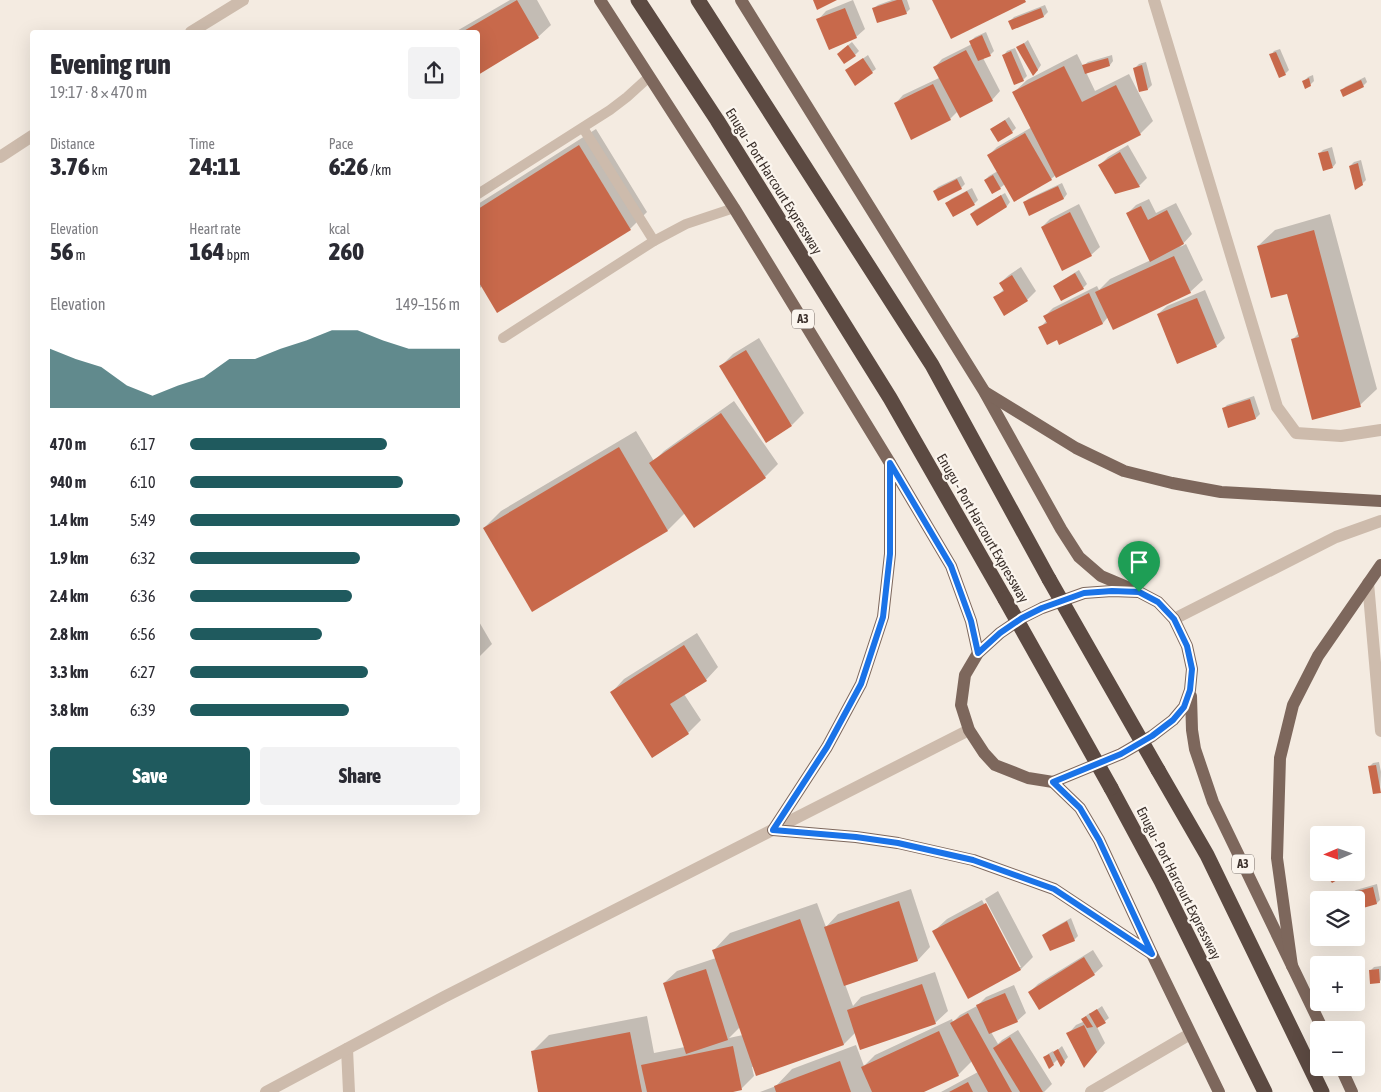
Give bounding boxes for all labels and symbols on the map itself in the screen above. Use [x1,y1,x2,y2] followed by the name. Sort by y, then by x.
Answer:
[722,105,826,257] street label: Enugu - Port Harcourt Expressway
[792,310,814,328] road number: A3
[934,451,1032,605] street label: Enugu - Port Harcourt Expressway
[1118,541,1160,592] pin
[1133,804,1225,962] street label: Enugu - Port Harcourt Expressway
[1310,826,1365,881] north arrow
[1232,854,1254,874] road number: A3

